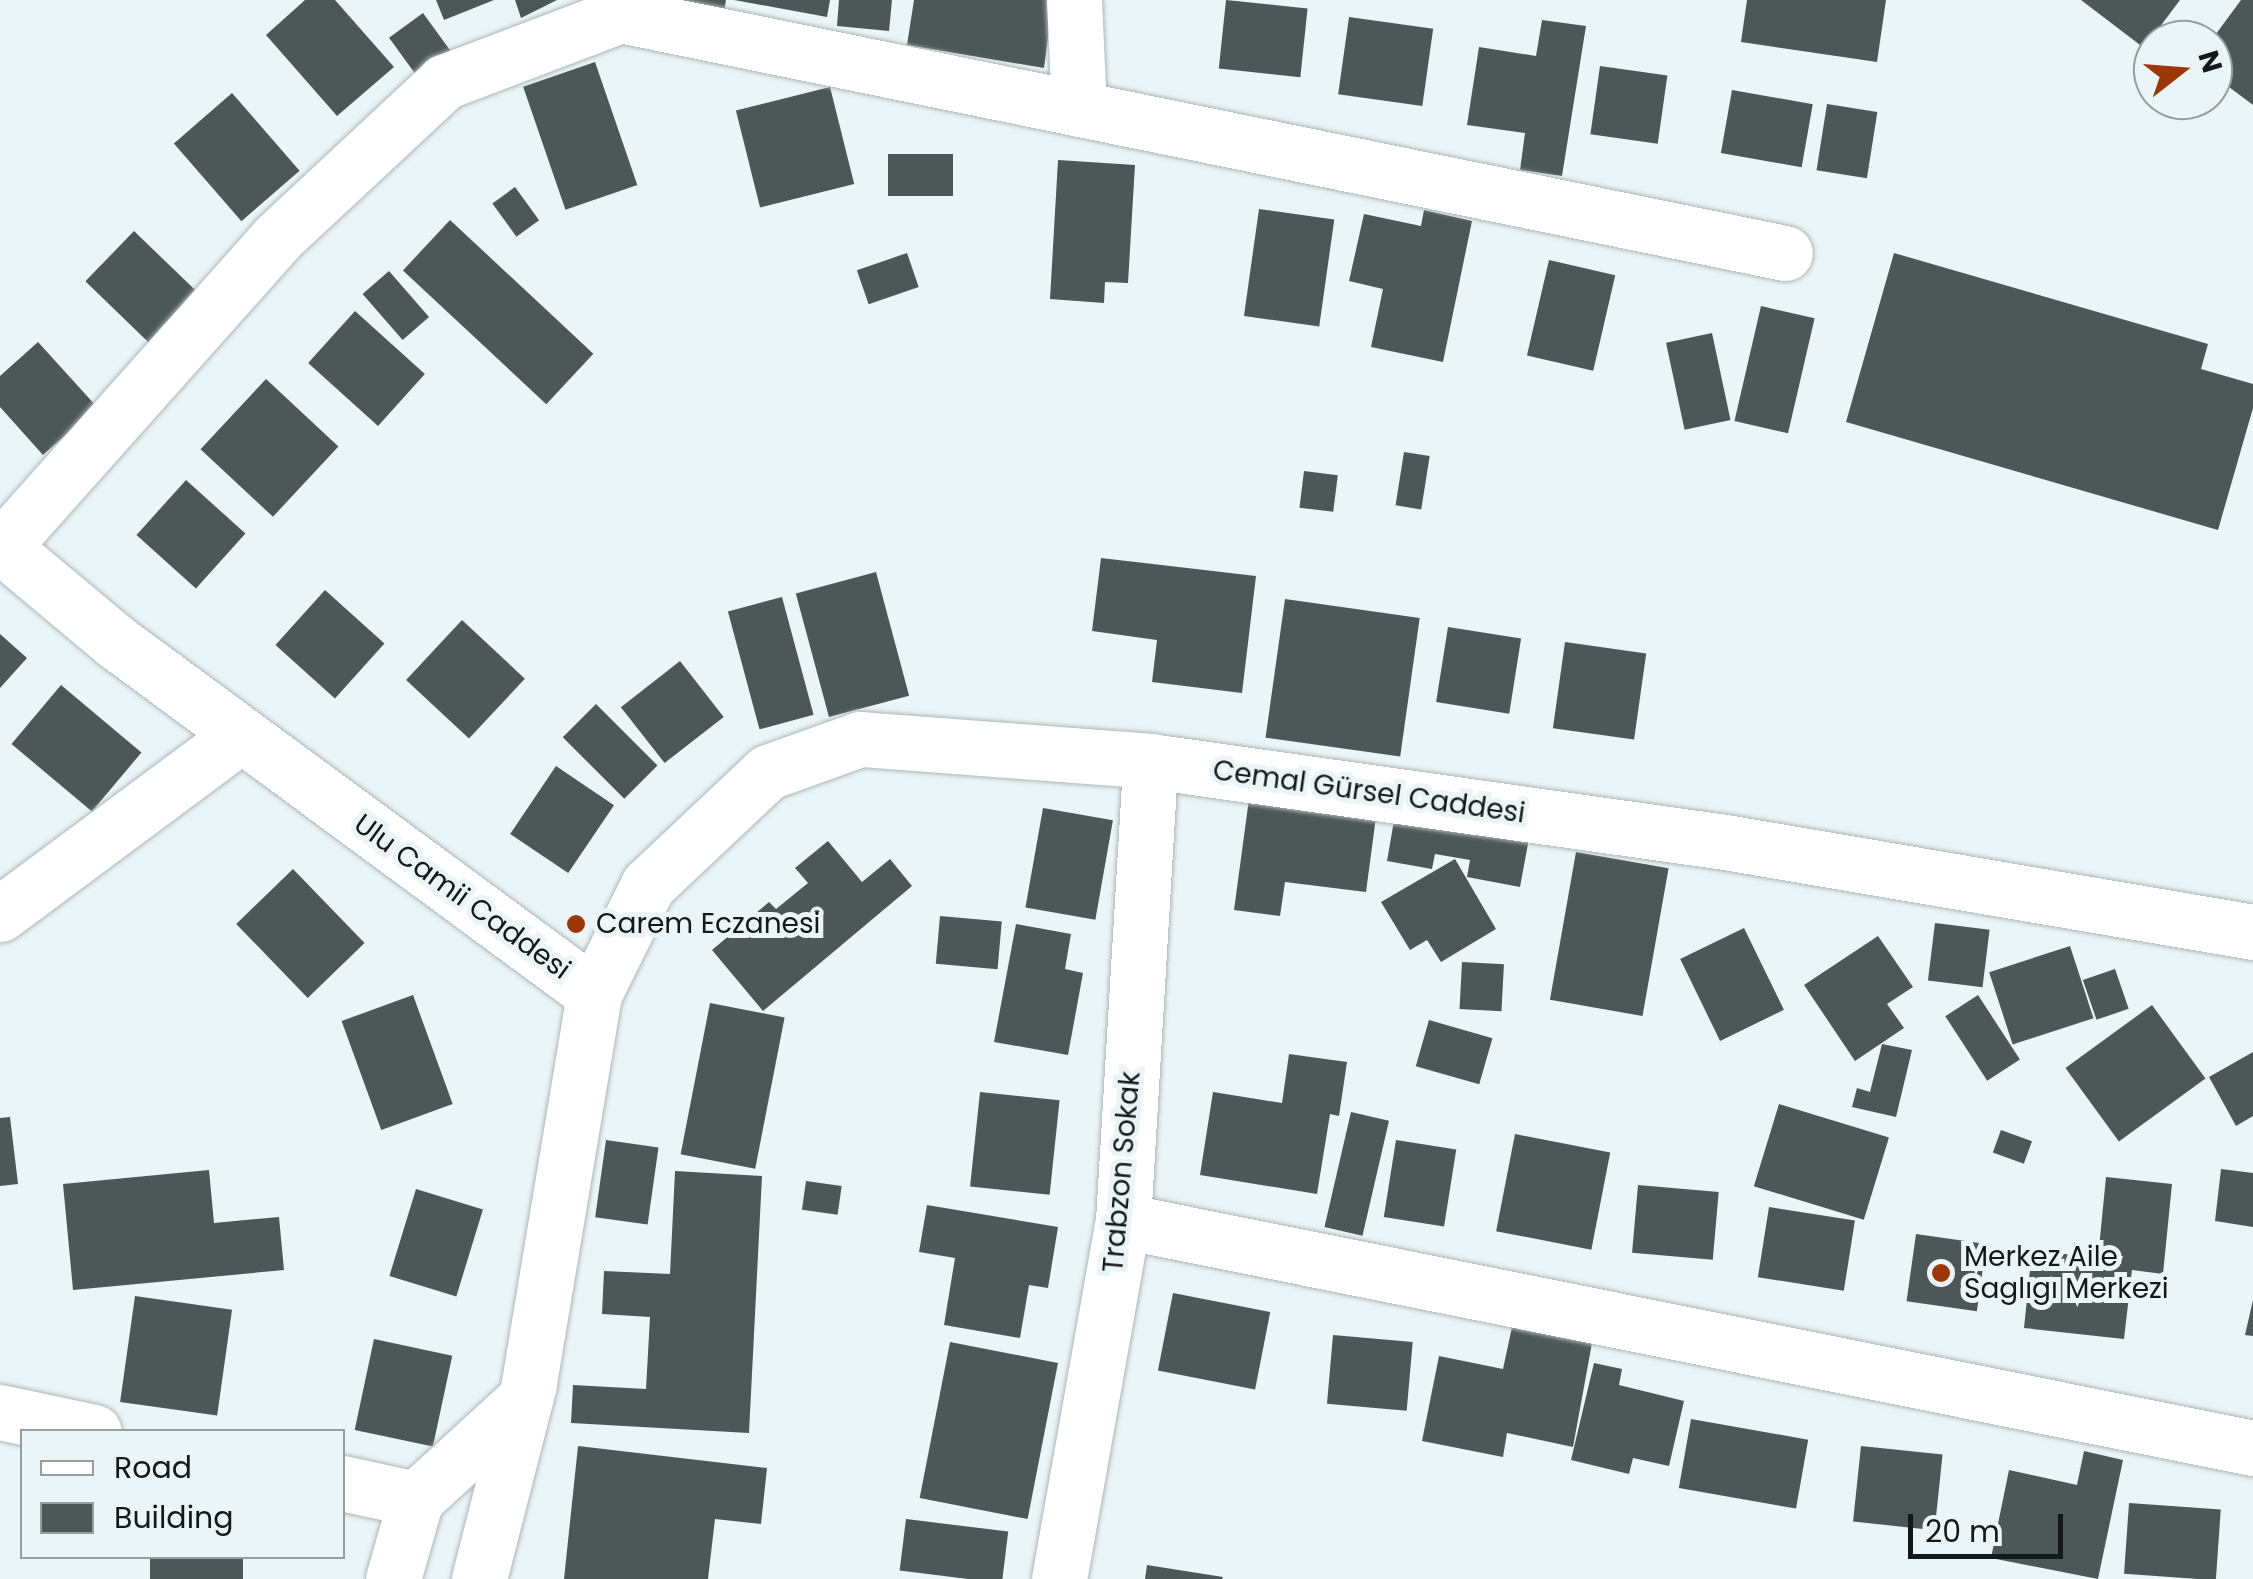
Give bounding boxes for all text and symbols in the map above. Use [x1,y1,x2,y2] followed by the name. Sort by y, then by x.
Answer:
[2133,20,2233,120] north arrow
[2189,46,2232,77] text: N
[1211,753,1527,831] street label: Cemal Gürsel Caddesi
[347,807,577,987] street label: Ulu Camii Caddesi
[596,907,820,941] place label: Carem Eczanesi
[565,913,587,935] marker: Carem Eczanesi
[1096,1070,1148,1274] street label: Trabzon Sokak
[1964,1240,2169,1306] place label: Merkez Aile Saglıgı Merkezi
[1928,1260,1954,1286] marker: Merkez Aile Saglıgı Merkezi
[20,1429,345,1559] legend
[114,1446,192,1489] text: Road
[1913,1494,2068,1556] scale bar
[114,1496,234,1539] text: Building
[1925,1510,2000,1553] text: 20 m

